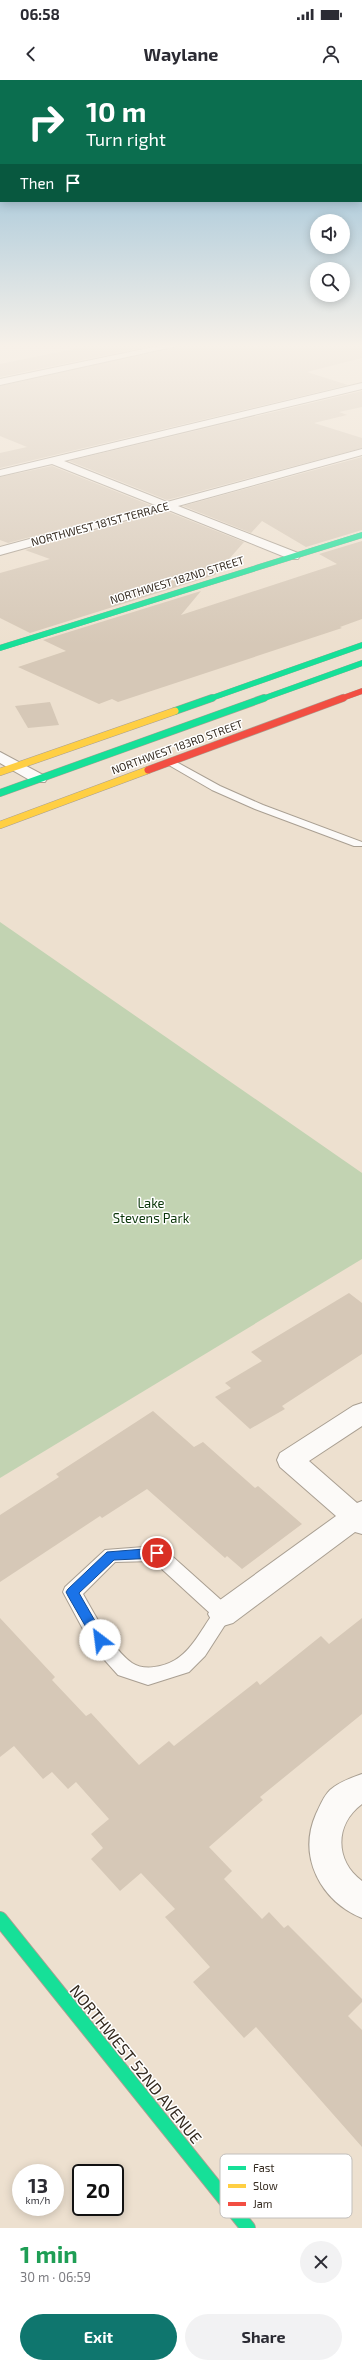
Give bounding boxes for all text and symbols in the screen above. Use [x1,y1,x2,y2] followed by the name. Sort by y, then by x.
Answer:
[20,5,60,23] text: 06:58
[20,43,42,65] icon: back
[144,43,218,65] text: Waylane
[320,43,342,65] icon: person
[86,94,146,128] text: 10 m
[20,96,72,148] icon: right
[86,128,166,150] text: Turn right
[62,172,84,194] icon: arrive
[20,174,54,192] text: Then
[310,214,350,302] map controls
[310,214,350,254] button: sound
[310,262,350,302] button: search
[30,499,170,548] street label: NORTHWEST 181ST TERRACE
[108,553,246,606] street label: NORTHWEST 182ND STREET
[109,717,245,776] street label: NORTHWEST 183RD STREET
[113,1195,190,1226] park label: Lake Stevens Park
[140,1536,174,1570] pin
[146,1542,168,1564] icon: arrive
[79,1619,121,1661] position arrow
[66,1980,206,2147] street label: NORTHWEST 52ND AVENUE
[220,2154,352,2218] legend
[253,2161,275,2174] text: Fast
[72,2164,124,2216] speed limit sign: 20
[28,2173,48,2197] text: 13
[253,2179,278,2192] text: Slow
[26,2194,50,2206] text: km/h
[253,2197,272,2210] text: Jam
[20,2239,78,2268] text: 1 min
[300,2241,342,2283] button: close
[20,2269,91,2285] text: 30 m · 06:59
[20,2314,177,2360] button: Exit
[185,2314,342,2360] button: Share

